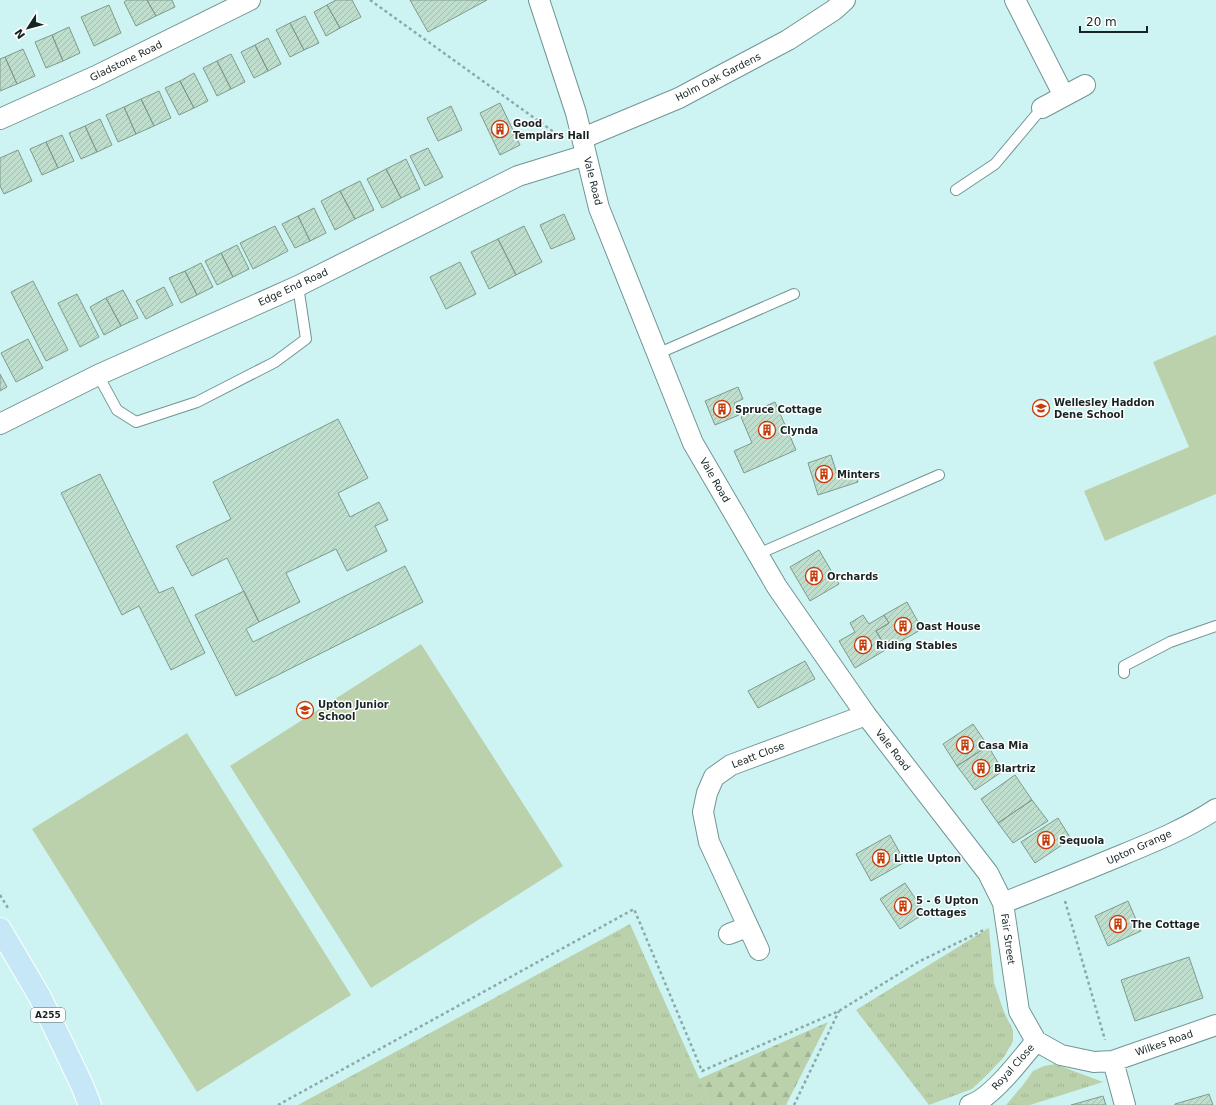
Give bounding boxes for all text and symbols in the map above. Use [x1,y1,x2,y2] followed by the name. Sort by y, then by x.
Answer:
[8,8,48,48] north arrow
[1080,8,1147,34] scale bar
[1086,15,1117,29] text: 20 m
[12,26,28,41] text: N
[88,39,164,83] street label: Gladstone Road
[674,51,762,103] street label: Holm Oak Gardens
[513,118,589,141] place label: Good Templars Hall
[490,119,510,139] building icon: Good Templars Hall
[582,156,604,206] street label: Vale Road
[256,266,330,308] street label: Edge End Road
[1054,397,1155,420] place label: Wellesley Haddon Dene School
[1031,398,1051,418] school or university icon: Wellesley Haddon Dene School
[712,399,732,419] building icon: Spruce Cottage
[735,404,822,415] place label: Spruce Cottage
[757,420,777,440] building icon: Clynda
[780,425,818,436] place label: Clynda
[698,456,732,504] street label: Vale Road
[814,464,834,484] building icon: Minters
[837,469,880,480] place label: Minters
[804,566,824,586] building icon: Orchards
[827,571,878,582] place label: Orchards
[893,616,913,636] building icon: Oast House
[916,621,981,632] place label: Oast House
[853,635,873,655] building icon: Riding Stables
[876,640,958,651] place label: Riding Stables
[318,699,389,722] place label: Upton Junior School
[295,700,315,720] school or university icon: Upton Junior School
[873,727,913,773] street label: Vale Road
[955,735,975,755] building icon: Casa Mia
[730,740,786,770] street label: Leatt Close
[978,740,1028,751] place label: Casa Mia
[971,758,991,778] building icon: Blartriz
[994,763,1036,774] place label: Blartriz
[1105,828,1173,866] street label: Upton Grange
[1036,830,1056,850] building icon: Sequola
[1059,835,1104,846] place label: Sequola
[871,848,891,868] building icon: Little Upton
[894,853,961,864] place label: Little Upton
[916,895,979,918] place label: 5 - 6 Upton Cottages
[893,896,913,916] building icon: 5 - 6 Upton Cottages
[999,913,1017,965] street label: Fair Street
[1108,914,1128,934] building icon: The Cottage
[1131,919,1200,930] place label: The Cottage
[31,1008,65,1022] road number: A255
[1134,1028,1194,1058] street label: Wilkes Road
[990,1042,1036,1092] street label: Royal Close

